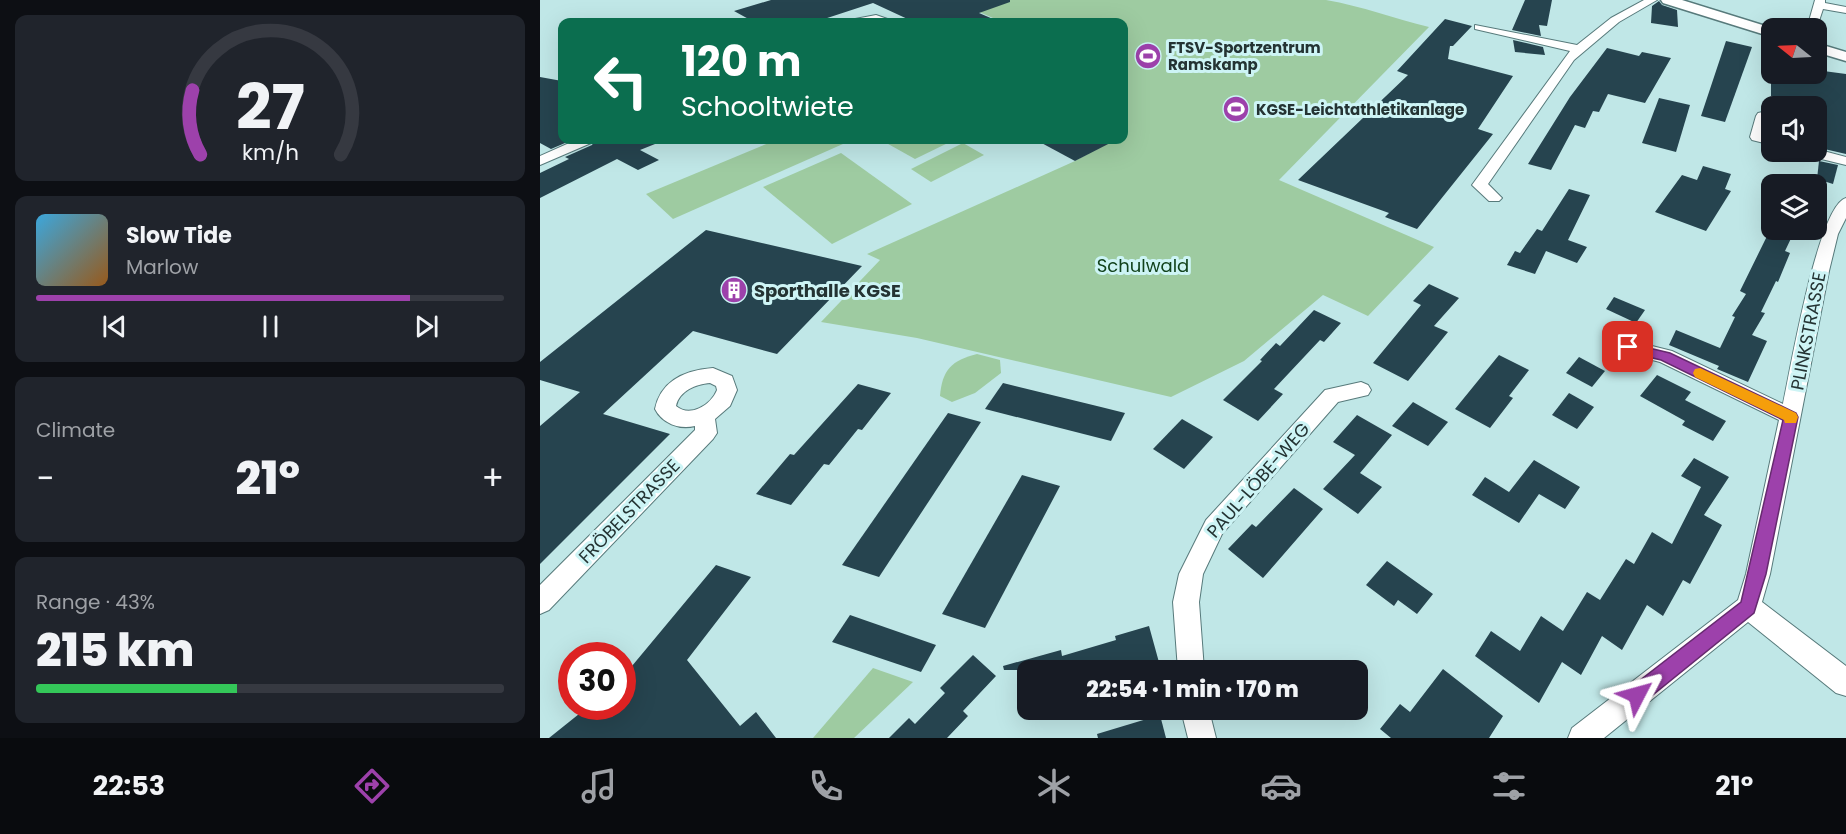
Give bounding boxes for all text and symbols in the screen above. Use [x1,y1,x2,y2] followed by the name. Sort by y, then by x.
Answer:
[1761,18,1827,84] north arrow
[1761,18,1827,240] map controls
[681,32,802,91] text: 120 m
[1168,37,1321,75] place label: FTSV-Sportzentrum Ramskamp
[1133,41,1163,71] sports icon: FTSV-Sportzentrum Ramskamp
[582,42,660,120] icon: left
[235,63,305,151] text: 27
[681,88,854,125] text: Schooltwiete
[1221,94,1251,124] sports icon: KGSE-Leichtathletikanlage
[1761,96,1827,162] button: sound
[1256,99,1464,120] place label: KGSE-Leichtathletikanlage
[241,137,299,168] text: km/h
[1761,174,1827,240] button: layers
[126,220,232,251] text: Slow Tide
[126,253,198,281] text: Marlow
[1097,253,1189,278] park label: Schulwald
[1784,270,1832,392] street label: PLINKSTRASSE
[719,275,749,305] building icon: Sporthalle KGSE
[754,278,901,303] place label: Sporthalle KGSE
[98,310,131,343] icon: previous
[254,310,287,343] icon: pause
[410,310,443,343] icon: next
[1602,321,1653,372] pin
[1611,330,1644,363] icon: arrive
[36,416,115,444] text: Climate
[1201,417,1315,543] street label: PAUL-LÖBE-WEG
[236,447,300,510] text: 21°
[573,453,685,569] street label: FRÖBELSTRASSE
[36,455,54,502] text: −
[481,455,504,502] text: +
[36,588,155,616] text: Range · 43%
[36,619,194,682] text: 215 km
[558,642,636,720] speed limit sign: 30
[1605,663,1669,727] position arrow
[1086,674,1299,705] text: 22:54 · 1 min · 170 m
[351,765,393,807] icon: directions
[578,765,620,807] icon: music
[805,765,847,807] icon: phone
[1033,765,1075,807] icon: climate
[1260,765,1302,807] icon: car
[1488,765,1530,807] icon: filters
[93,767,165,804] text: 22:53
[1715,767,1753,804] text: 21°

